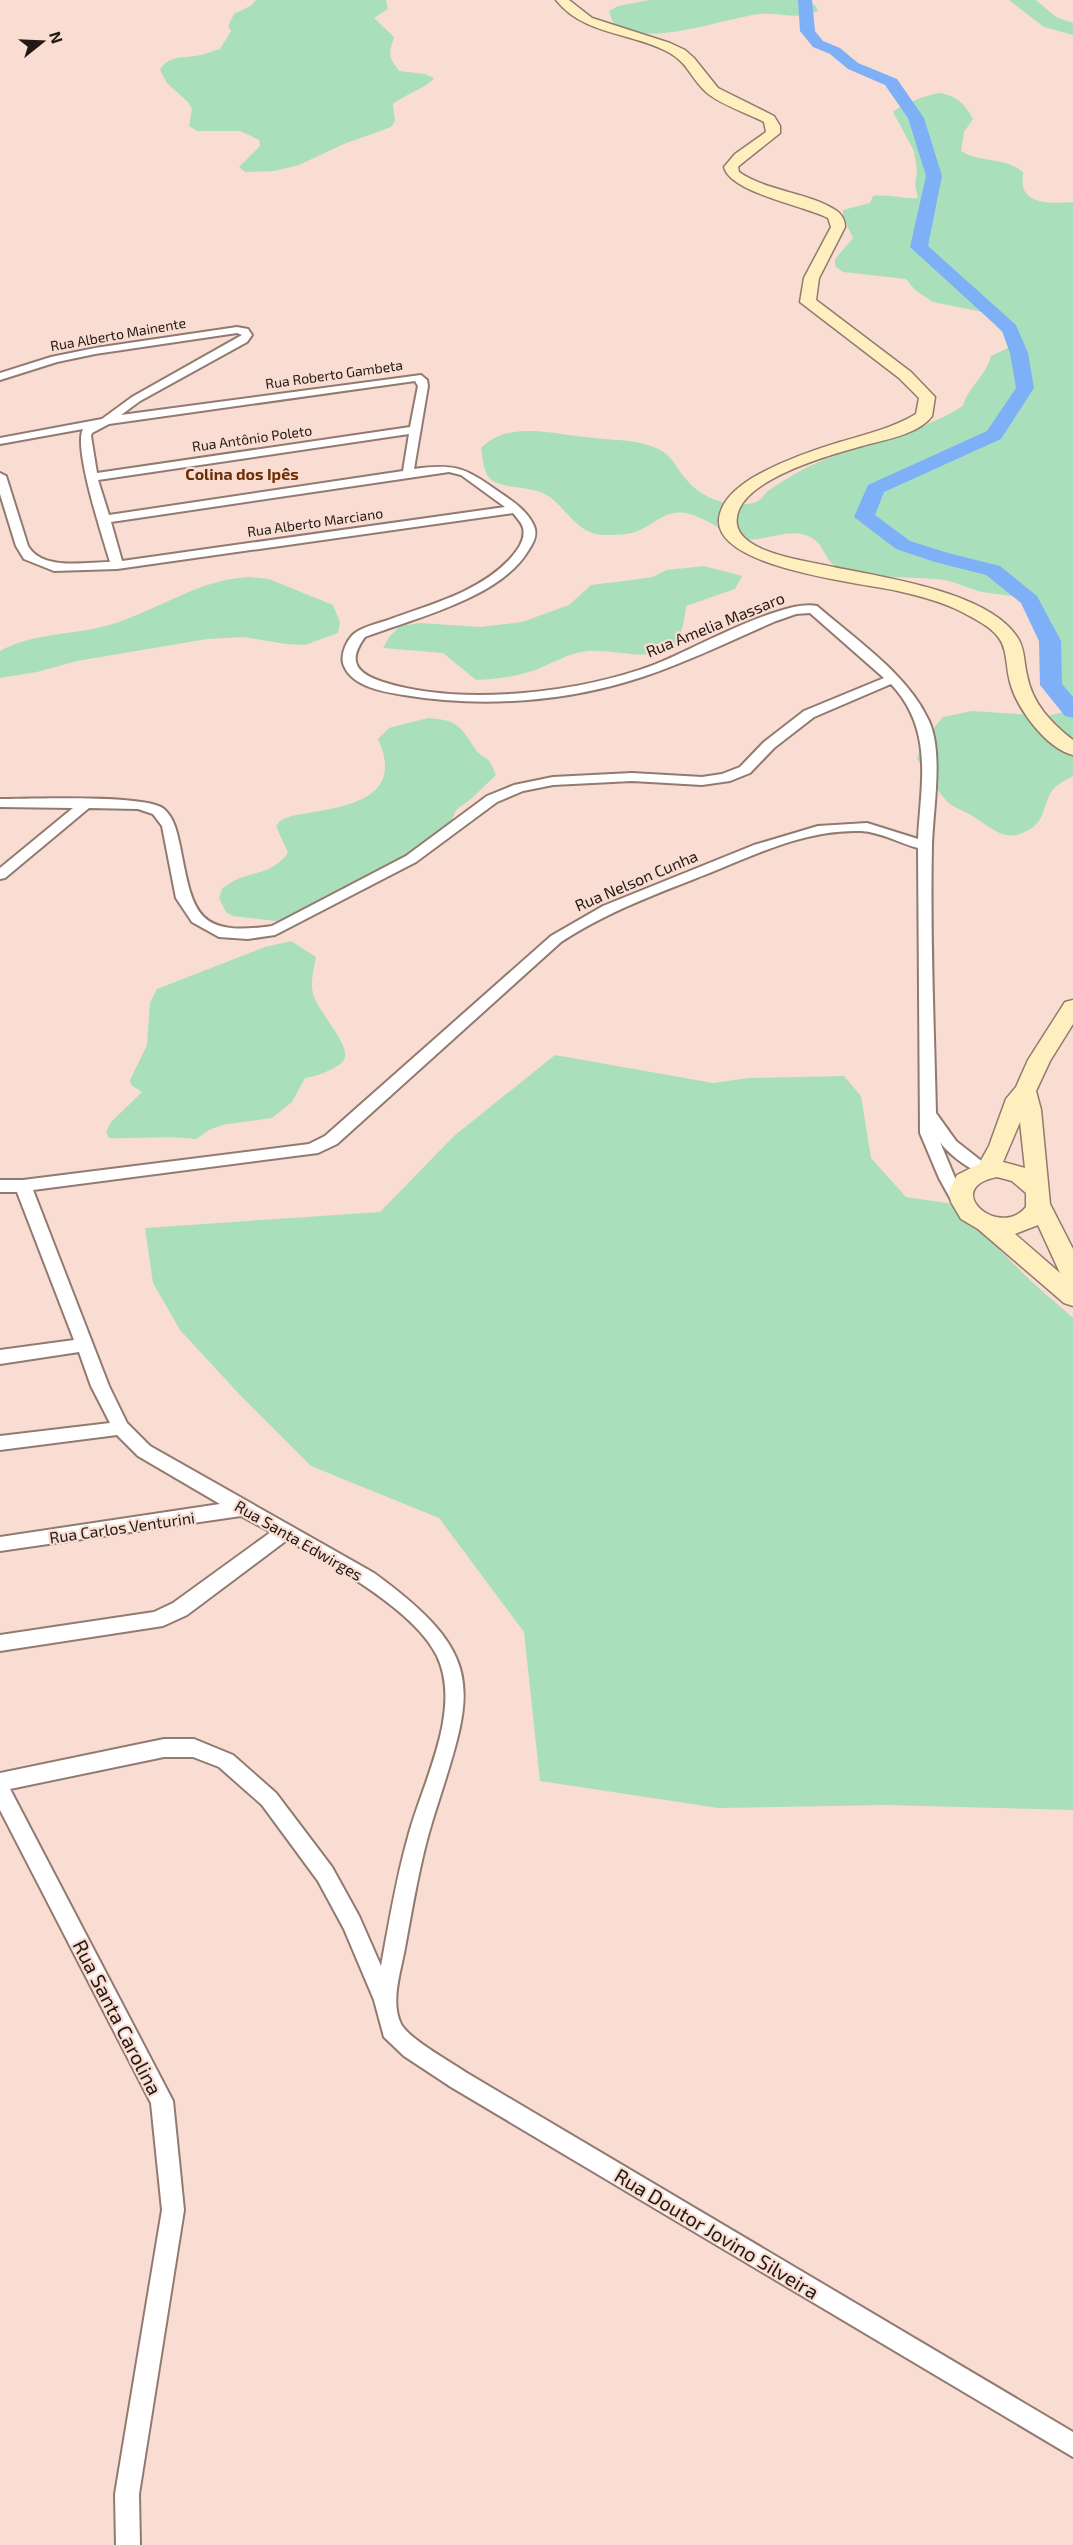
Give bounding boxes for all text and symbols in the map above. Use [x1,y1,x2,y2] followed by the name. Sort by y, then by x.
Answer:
[12,12,72,72] north arrow
[46,29,68,46] text: N
[49,314,187,354] street label: Rua Alberto Mainente
[264,356,404,392] street label: Rua Roberto Gambeta
[191,421,313,455] street label: Rua Antônio Poleto
[185,464,299,483] district label: Colina dos Ipês
[246,504,384,540] street label: Rua Alberto Marciano
[643,588,787,660] street label: Rua Amelia Massaro
[572,846,700,914] street label: Rua Nelson Cunha
[232,1496,366,1584] street label: Rua Santa Edwirges
[48,1507,196,1547] street label: Rua Carlos Venturini
[68,1935,168,2099] street label: Rua Santa Carolina
[611,2163,823,2303] street label: Rua Doutor Jovino Silveira

